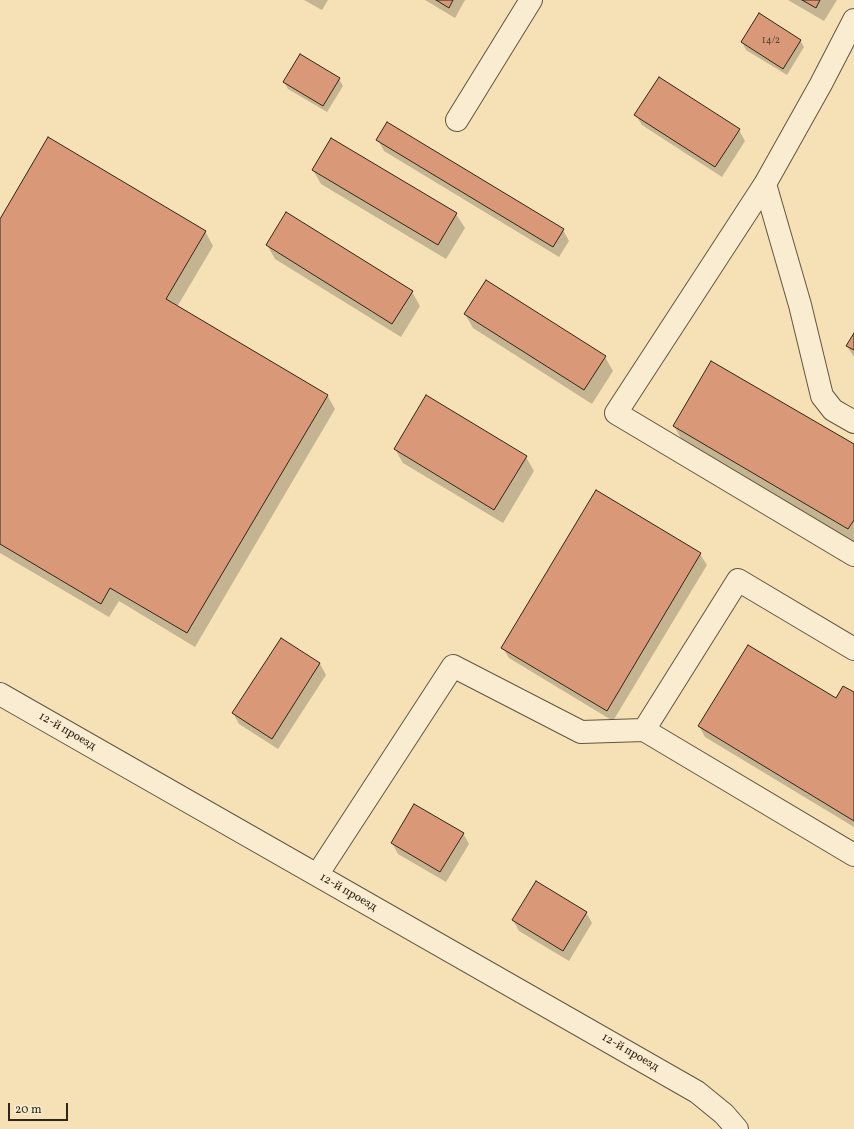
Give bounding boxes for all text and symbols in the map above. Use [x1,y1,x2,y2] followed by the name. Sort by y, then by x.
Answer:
[762,35,780,47] house number: 14/2
[36,710,98,754] street label: 12-й проезд
[317,871,379,915] street label: 12-й проезд
[599,1031,661,1075] street label: 12-й проезд
[10,1095,70,1121] scale bar
[15,1102,42,1118] text: 20 m

